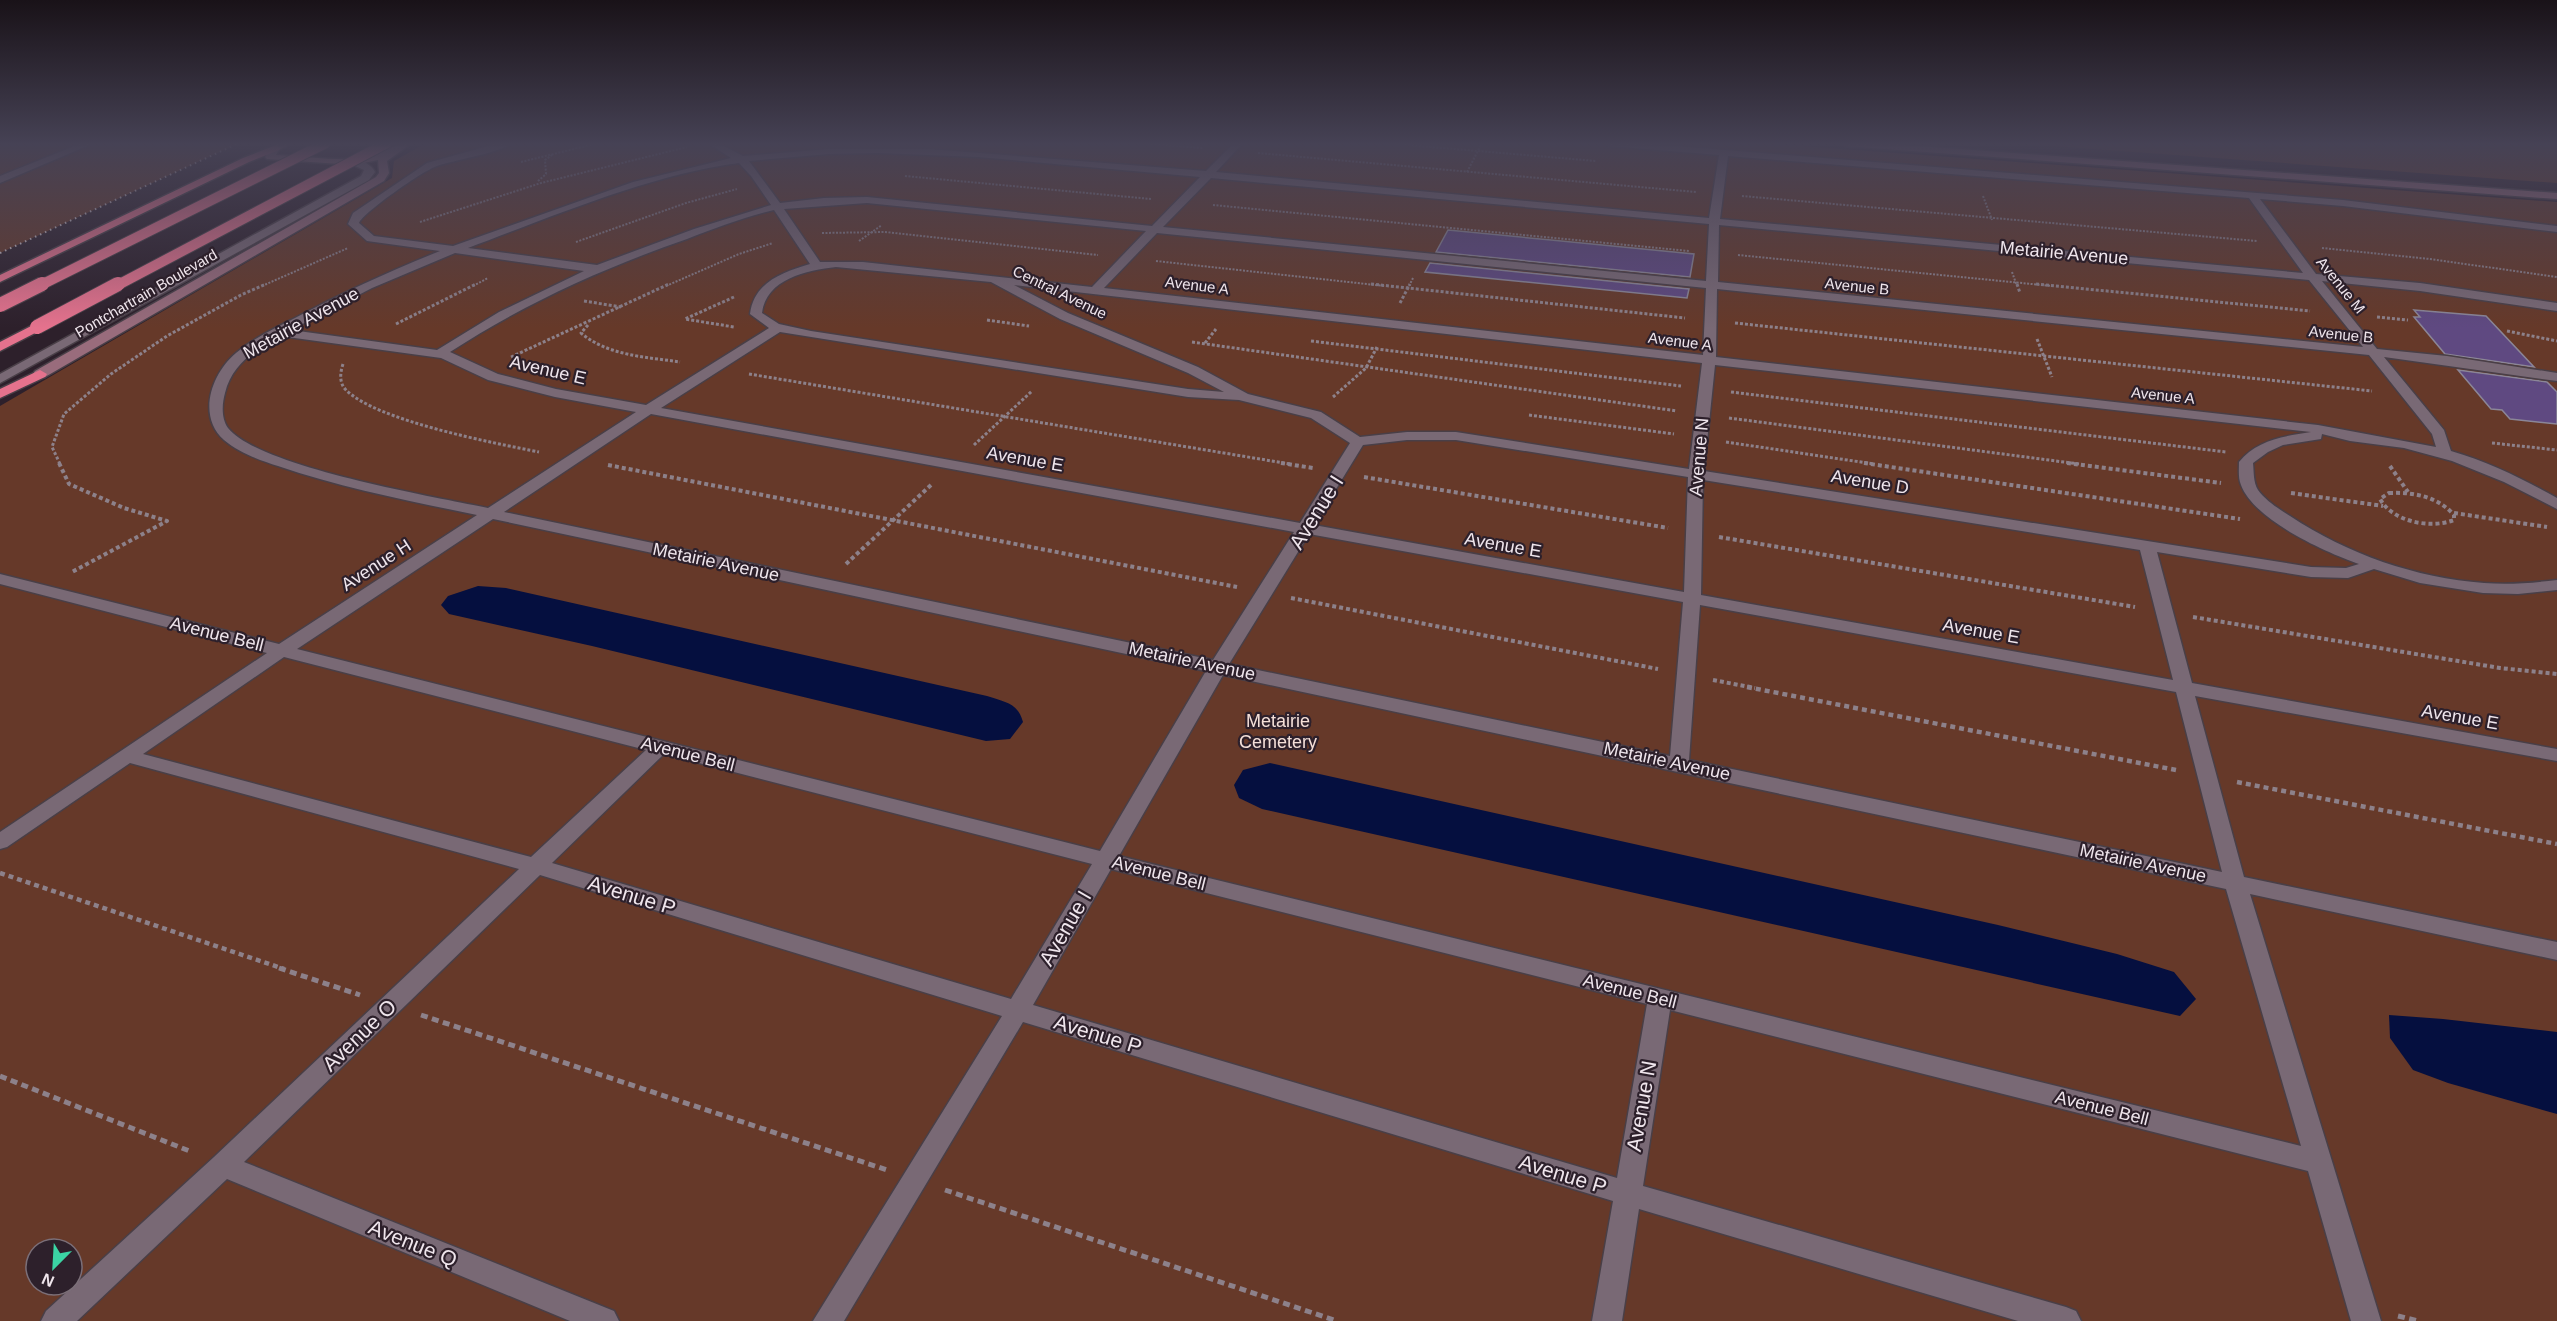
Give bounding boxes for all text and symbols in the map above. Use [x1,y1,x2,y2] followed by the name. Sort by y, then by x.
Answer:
[1999,237,2129,269] street label: Metairie Avenue
[72,245,220,341] street label: Pontchartrain Boulevard
[2313,254,2369,316] street label: Avenue M
[1010,262,1110,322] street label: Central Avenue
[1164,273,1230,297] street label: Avenue A
[1824,274,1890,298] street label: Avenue B
[240,283,362,363] street label: Metairie Avenue
[2308,322,2374,346] street label: Avenue B
[1647,329,1713,353] street label: Avenue A
[508,352,588,388] street label: Avenue E
[2130,383,2196,407] street label: Avenue A
[1686,417,1712,497] street label: Avenue N
[985,442,1065,476] street label: Avenue E
[1830,466,1910,498] street label: Avenue D
[1284,471,1348,553] street label: Avenue I
[1463,528,1543,562] street label: Avenue E
[338,535,414,595] street label: Avenue H
[651,539,781,585] street label: Metairie Avenue
[168,613,266,655] street label: Avenue Bell
[1941,614,2021,648] street label: Avenue E
[1127,638,1257,684] street label: Metairie Avenue
[2420,700,2500,734] street label: Avenue E
[1239,711,1317,752] park label: Metairie Cemetery
[639,733,737,775] street label: Avenue Bell
[1602,738,1732,784] street label: Metairie Avenue
[2078,840,2208,886] street label: Metairie Avenue
[1110,852,1208,894] street label: Avenue Bell
[585,871,679,919] street label: Avenue P
[1034,887,1096,969] street label: Avenue I
[1581,970,1679,1012] street label: Avenue Bell
[318,994,400,1076] street label: Avenue O
[1051,1010,1145,1058] street label: Avenue P
[1622,1059,1660,1153] street label: Avenue N
[2053,1087,2151,1129] street label: Avenue Bell
[1516,1150,1610,1198] street label: Avenue P
[366,1215,460,1271] street label: Avenue Q
[24,1237,84,1297] north arrow
[39,1270,57,1290] text: N

